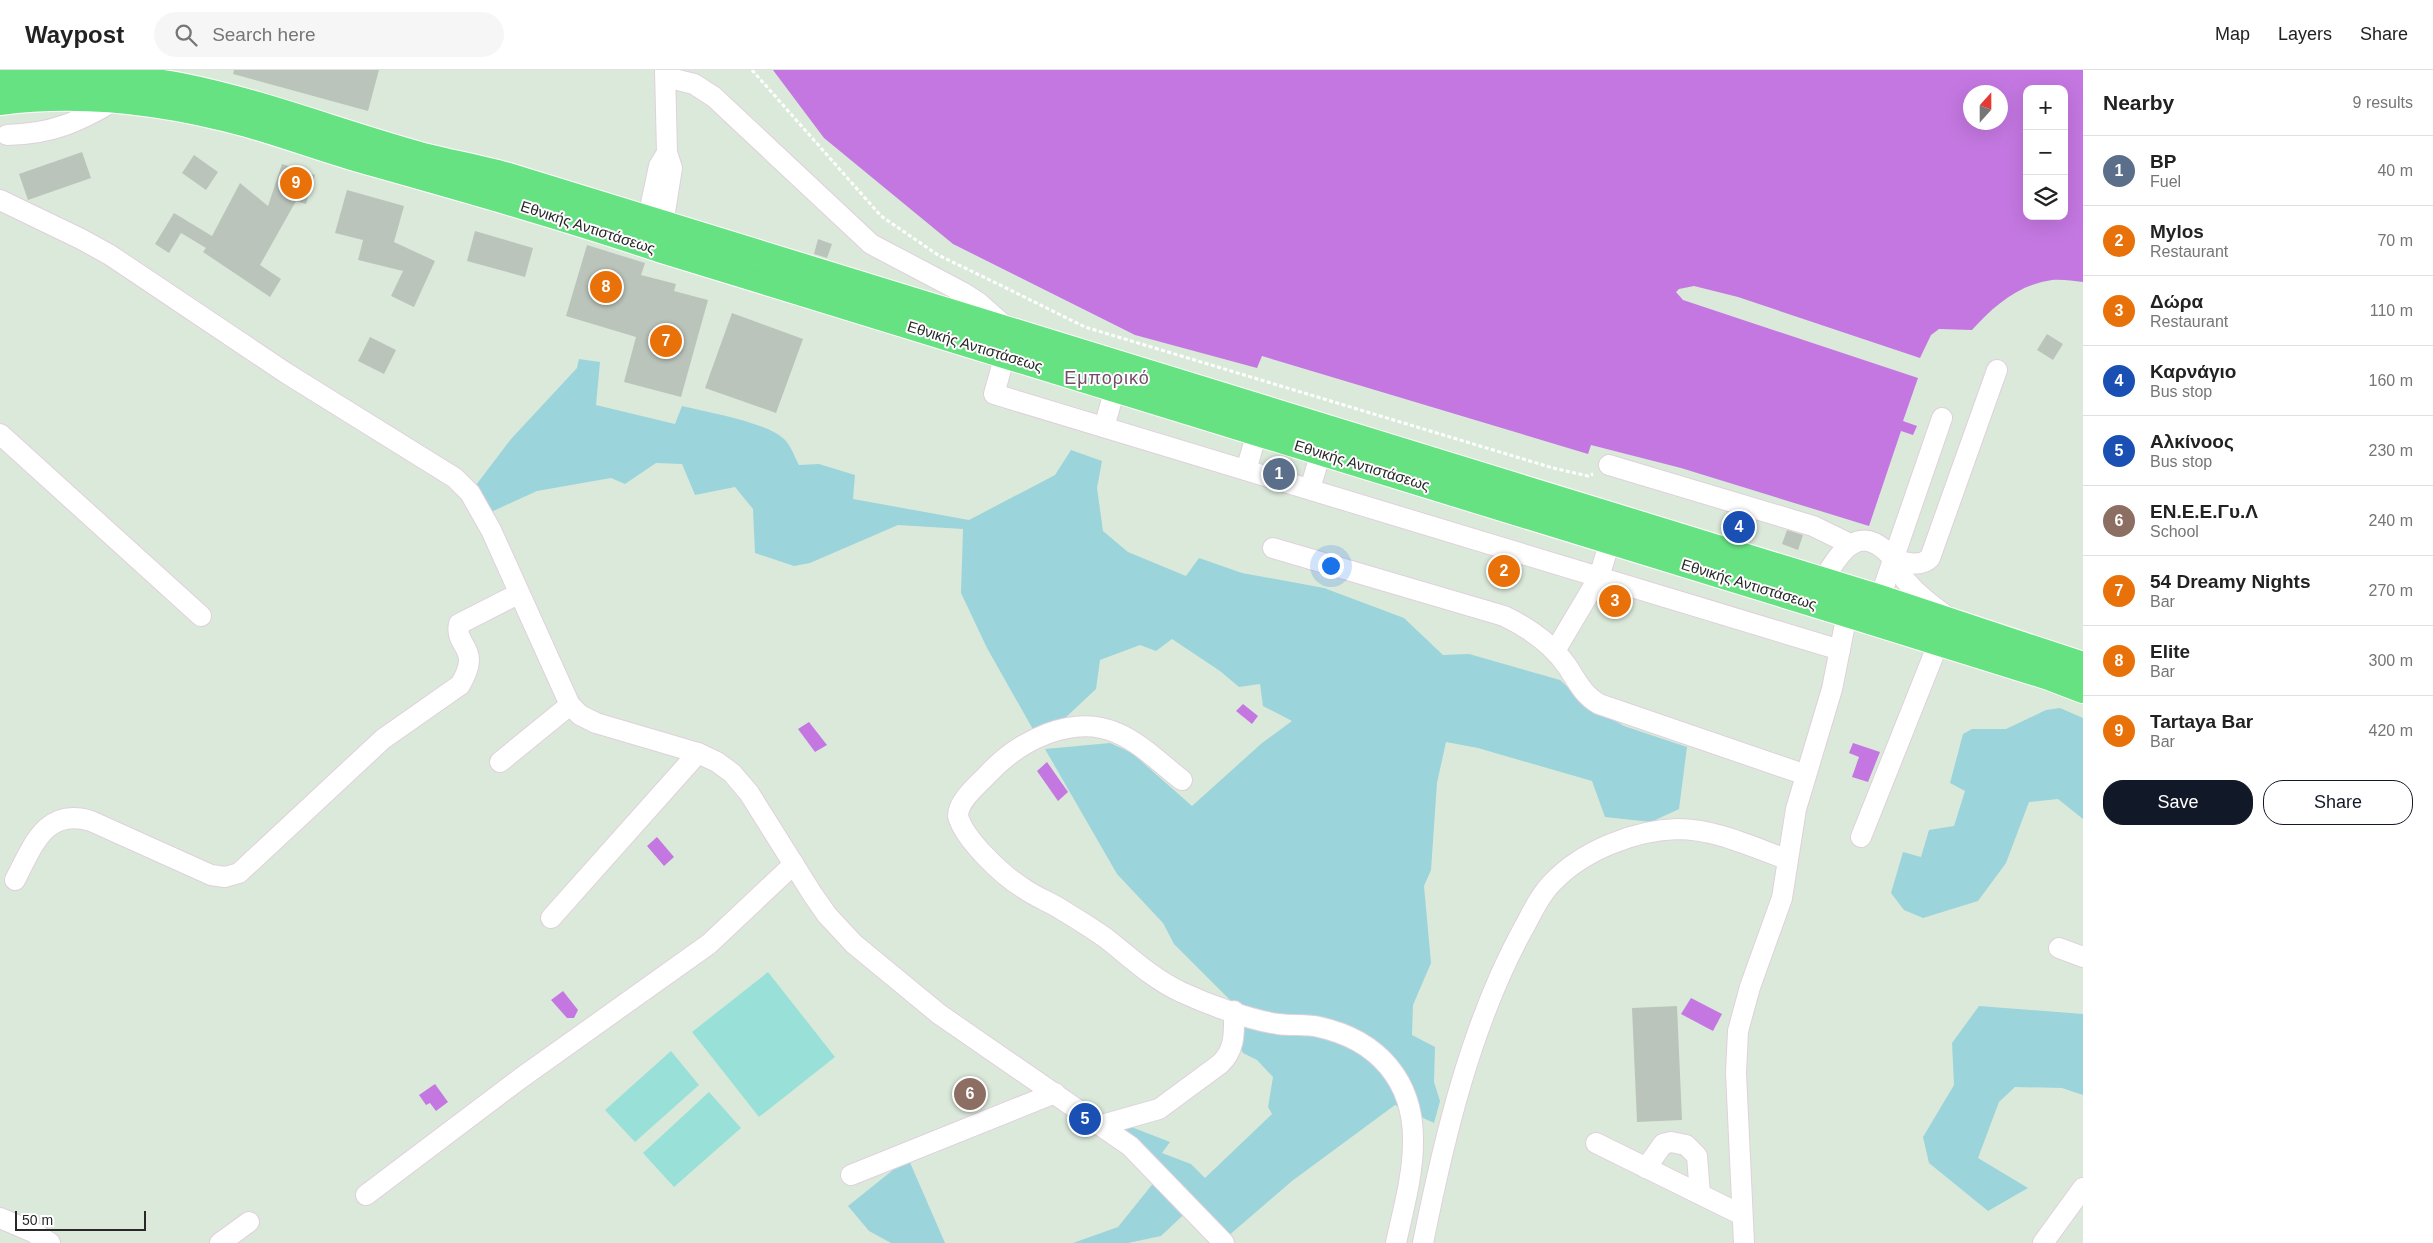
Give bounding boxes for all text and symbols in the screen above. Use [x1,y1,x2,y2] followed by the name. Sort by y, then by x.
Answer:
[154,12,504,57] search box
[25,21,124,48] text: Waypost
[172,21,200,49] icon: search
[212,24,316,45] text: Search here
[2215,24,2250,44] text: Map
[2278,24,2332,44] text: Layers
[2360,24,2408,44] text: Share
[1963,85,2008,130] north arrow
[2023,85,2068,220] map controls
[2023,85,2068,130] button: +
[2103,91,2174,114] text: Nearby
[2353,94,2413,111] text: 9 results
[2023,130,2068,175] button: −
[2150,151,2176,172] text: BP
[2115,162,2123,179] text: 1
[2377,162,2413,179] text: 40 m
[280,164,312,202] pin: 9
[2150,173,2181,190] text: Fuel
[2023,175,2068,220] button: layers
[519,197,657,257] street label: Εθνικής Αντιστάσεως
[2150,221,2204,242] text: Mylos
[2115,232,2123,249] text: 2
[2377,232,2413,249] text: 70 m
[2150,243,2228,260] text: Restaurant
[590,268,622,306] pin: 8
[2150,291,2203,312] text: Δώρα
[2115,302,2123,319] text: 3
[2370,302,2413,319] text: 110 m
[2150,313,2228,330] text: Restaurant
[905,317,1045,375] street label: Εθνικής Αντιστάσεως
[650,322,682,360] pin: 7
[2150,361,2236,382] text: Καρνάγιο
[1064,368,1150,388] district label: Εμπορικό
[2115,372,2123,389] text: 4
[2369,372,2413,389] text: 160 m
[2150,383,2212,400] text: Bus stop
[2150,431,2234,452] text: Αλκίνοος
[1292,436,1432,494] street label: Εθνικής Αντιστάσεως
[2115,442,2123,459] text: 5
[2369,442,2413,459] text: 230 m
[2150,453,2212,470] text: Bus stop
[1263,455,1295,493] pin: 1
[2150,501,2258,522] text: ΕΝ.Ε.Ε.Γυ.Λ
[1723,508,1755,546] pin: 4
[2115,512,2123,529] text: 6
[2369,512,2413,529] text: 240 m
[2150,523,2199,540] text: School
[1488,552,1520,590] pin: 2
[1318,553,1344,579] your location
[1679,555,1819,613] street label: Εθνικής Αντιστάσεως
[2150,571,2311,592] text: 54 Dreamy Nights
[1599,582,1631,620] pin: 3
[2115,582,2123,599] text: 7
[2369,582,2413,599] text: 270 m
[2150,593,2175,610] text: Bar
[2150,641,2190,662] text: Elite
[2115,652,2123,669] text: 8
[2369,652,2413,669] text: 300 m
[2150,663,2175,680] text: Bar
[2150,711,2253,732] text: Tartaya Bar
[2115,722,2123,739] text: 9
[2369,722,2413,739] text: 420 m
[2150,733,2175,750] text: Bar
[2103,780,2253,825] button: Save
[2263,780,2413,825] button: Share
[954,1075,986,1113] pin: 6
[1069,1100,1101,1138] pin: 5
[15,1208,146,1231] scale bar
[22,1212,53,1228] text: 50 m

